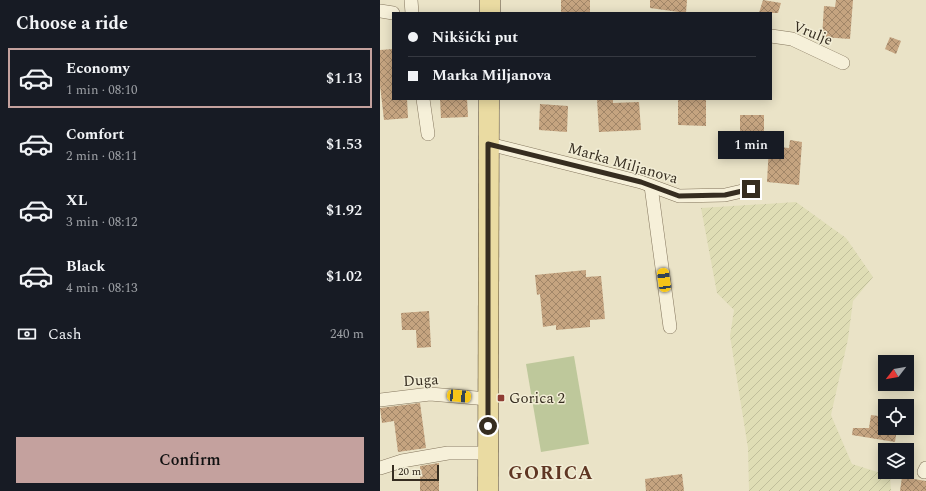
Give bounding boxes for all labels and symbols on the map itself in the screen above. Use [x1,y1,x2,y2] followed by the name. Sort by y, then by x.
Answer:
[789,15,836,52] street label: Vrulje
[718,131,784,159] callout: 1 min
[565,137,681,190] street label: Marka Miljanova
[742,180,760,198] route end
[656,267,672,293] car
[878,355,914,391] north arrow
[403,368,440,393] street label: Duga
[509,387,565,410] place label: Gorica 2
[447,389,471,403] car
[496,393,506,403] marker: Gorica 2
[479,417,497,435] route start
[508,459,594,488] district label: GORICA
[392,463,439,482] scale bar

